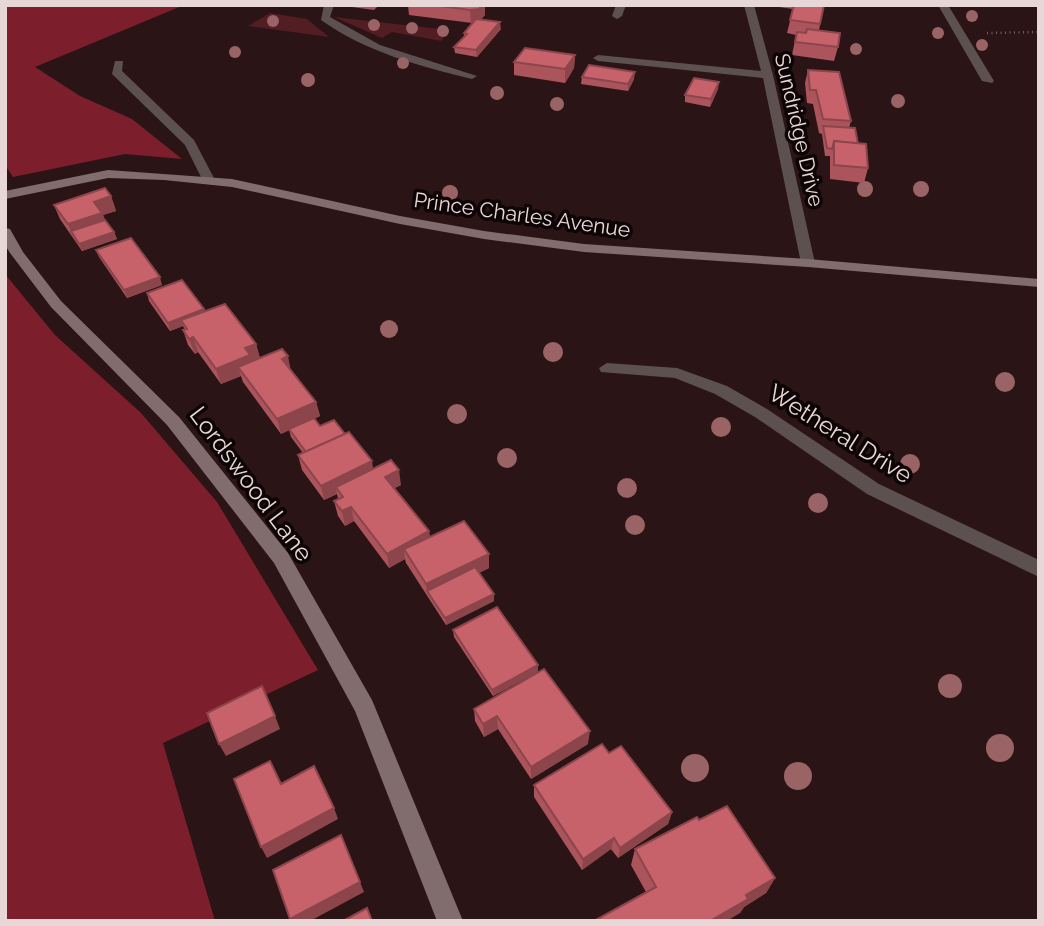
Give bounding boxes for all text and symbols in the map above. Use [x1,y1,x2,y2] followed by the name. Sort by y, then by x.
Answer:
[770,51,829,209] street label: Sundridge Drive
[412,187,632,242] street label: Prince Charles Avenue
[763,378,918,489] street label: Wetheral Drive
[184,401,319,567] street label: Lordswood Lane

